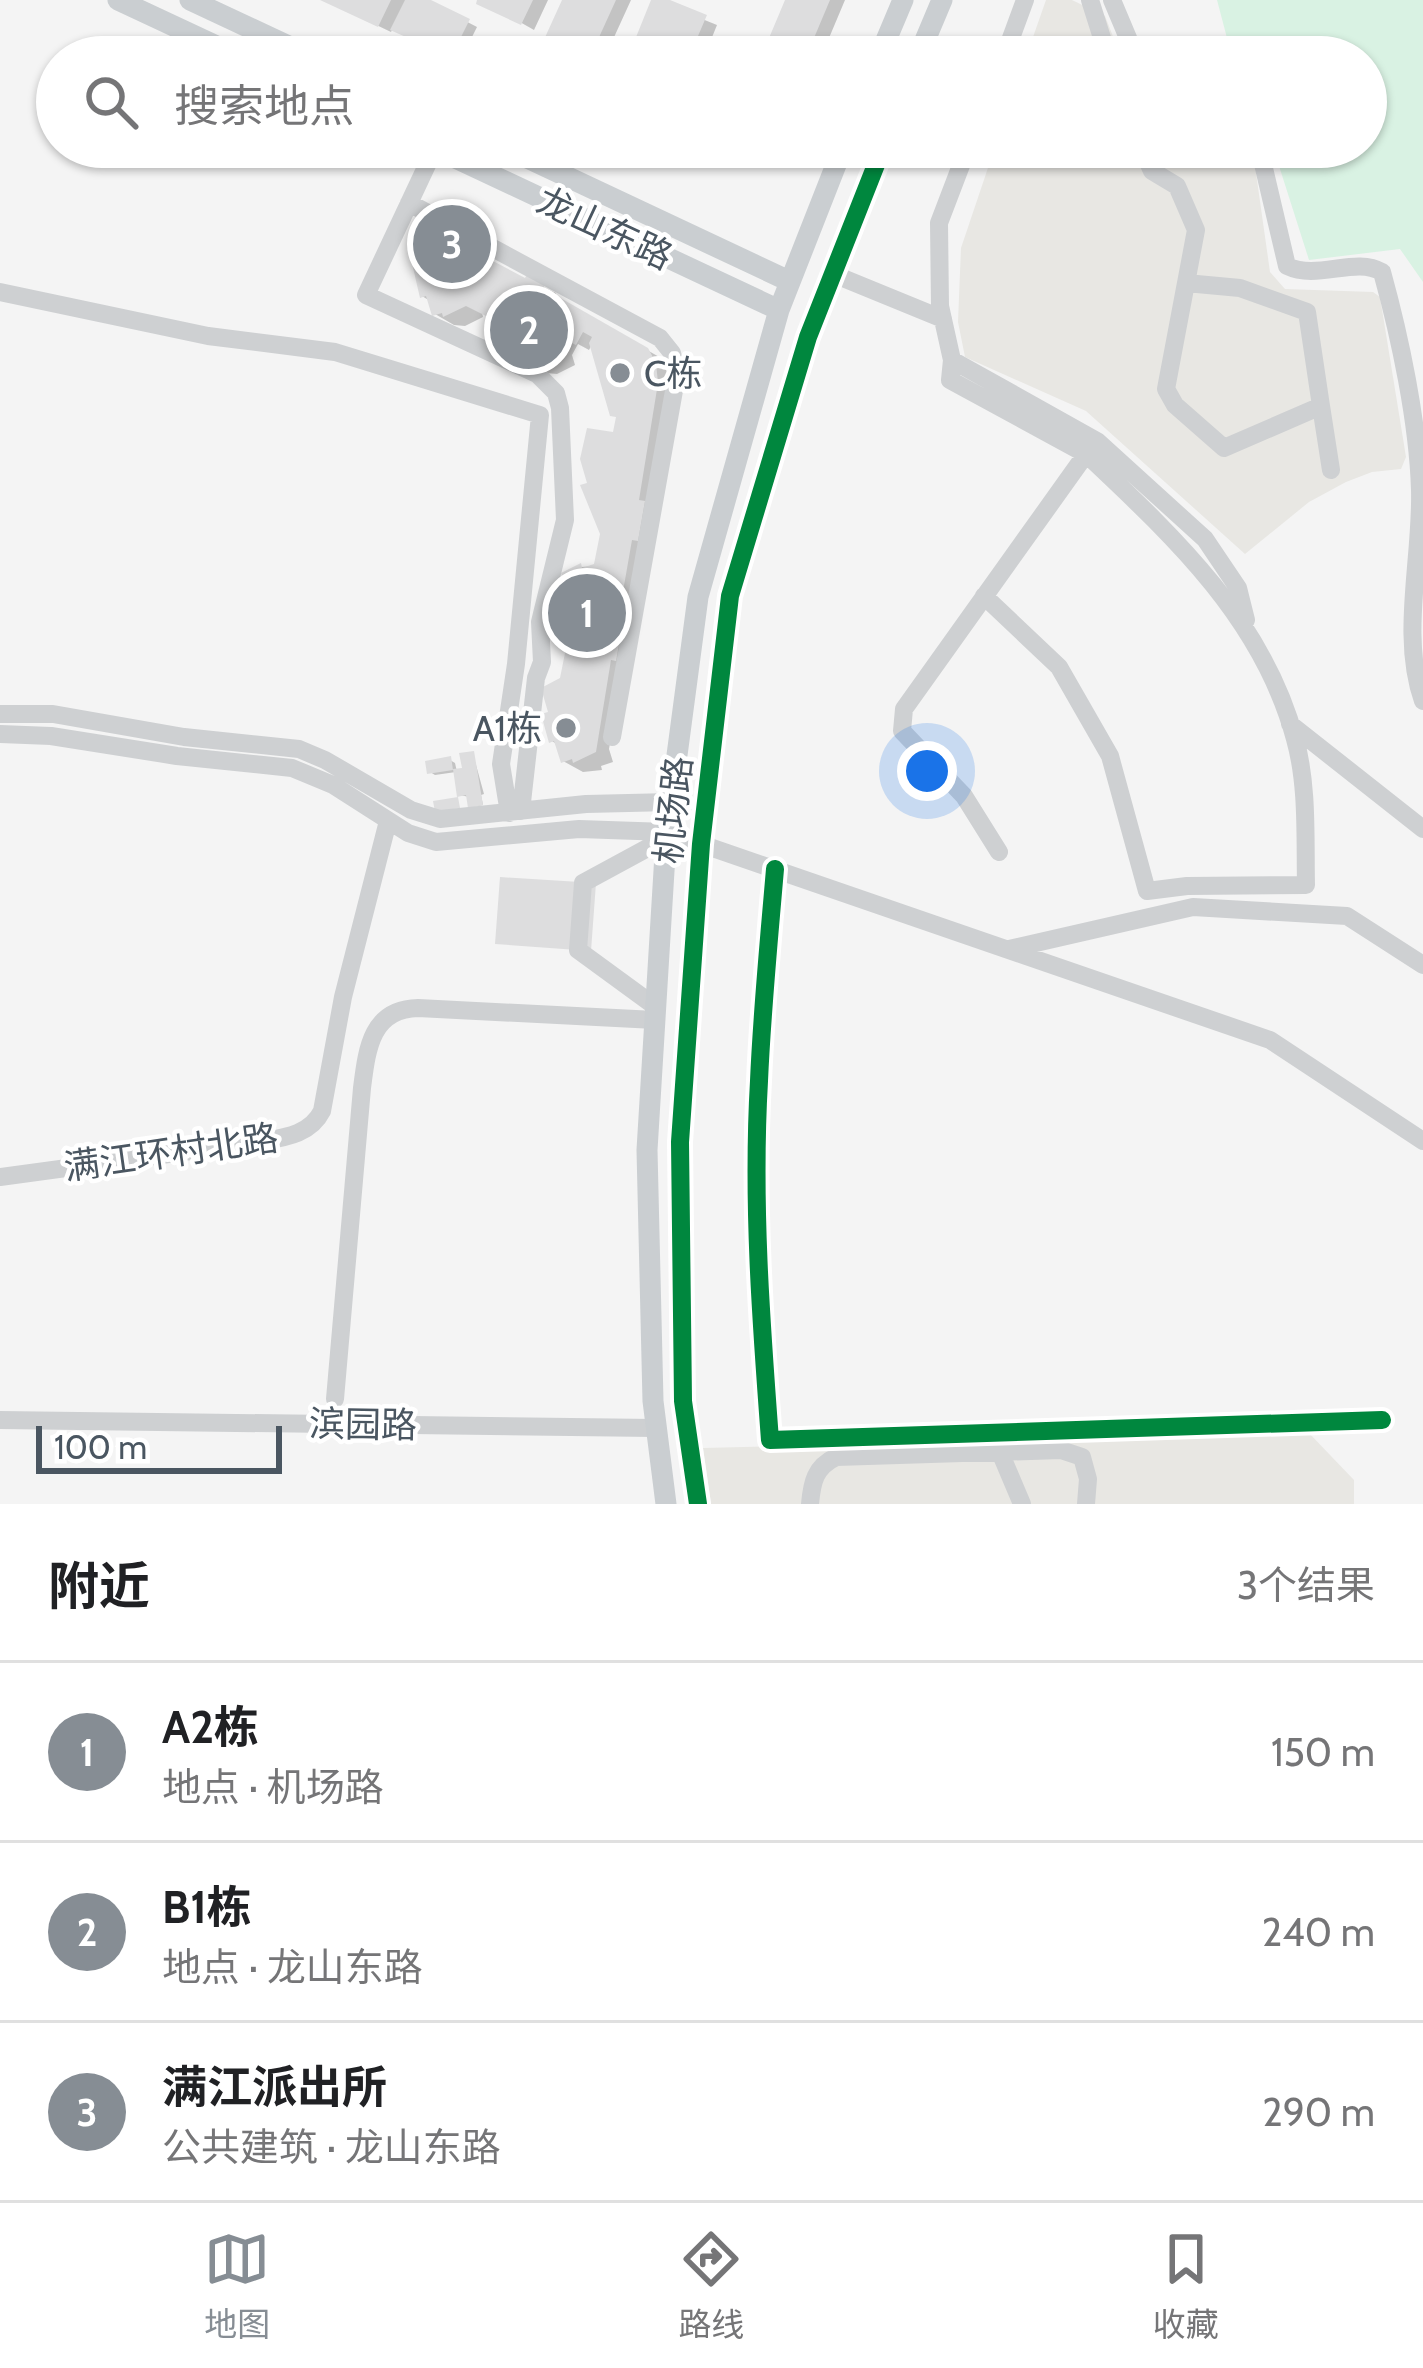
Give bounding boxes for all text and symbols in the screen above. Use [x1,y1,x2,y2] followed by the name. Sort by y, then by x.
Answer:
[36,36,1387,168] search box
[78,69,144,135] icon: search
[174,79,354,133] text: 搜索地点
[530,178,680,278] street label: 龙山东路
[413,199,491,289] pin: 3
[490,285,568,375] pin: 2
[644,351,702,395] place label: C栋
[607,360,633,386] marker: C栋
[548,568,626,658] pin: 1
[473,706,542,750] place label: A1栋
[553,715,579,741] marker: A1栋
[897,741,957,801] your location
[645,754,701,866] street label: 机场路
[61,1115,281,1189] street label: 满江环村北路
[309,1401,417,1447] street label: 滨园路
[36,1420,282,1473] scale bar
[54,1427,147,1467] text: 100 m
[48,1555,150,1617] text: 附近
[1237,1561,1375,1609] text: 3个结果
[162,1700,259,1754] text: A2栋
[80,1728,94,1776] text: 1
[1271,1728,1375,1776] text: 150 m
[162,1763,384,1811] text: 地点 · 机场路
[162,1880,252,1934] text: B1栋
[77,1908,97,1956] text: 2
[1262,1908,1375,1956] text: 240 m
[162,1943,423,1991] text: 地点 · 龙山东路
[162,2060,387,2114] text: 满江派出所
[76,2088,98,2136] text: 3
[1262,2088,1375,2136] text: 290 m
[162,2123,501,2171] text: 公共建筑 · 龙山东路
[204,2226,270,2346] tab: 地图
[678,2226,744,2346] tab: 路线
[1153,2226,1219,2346] tab: 收藏

